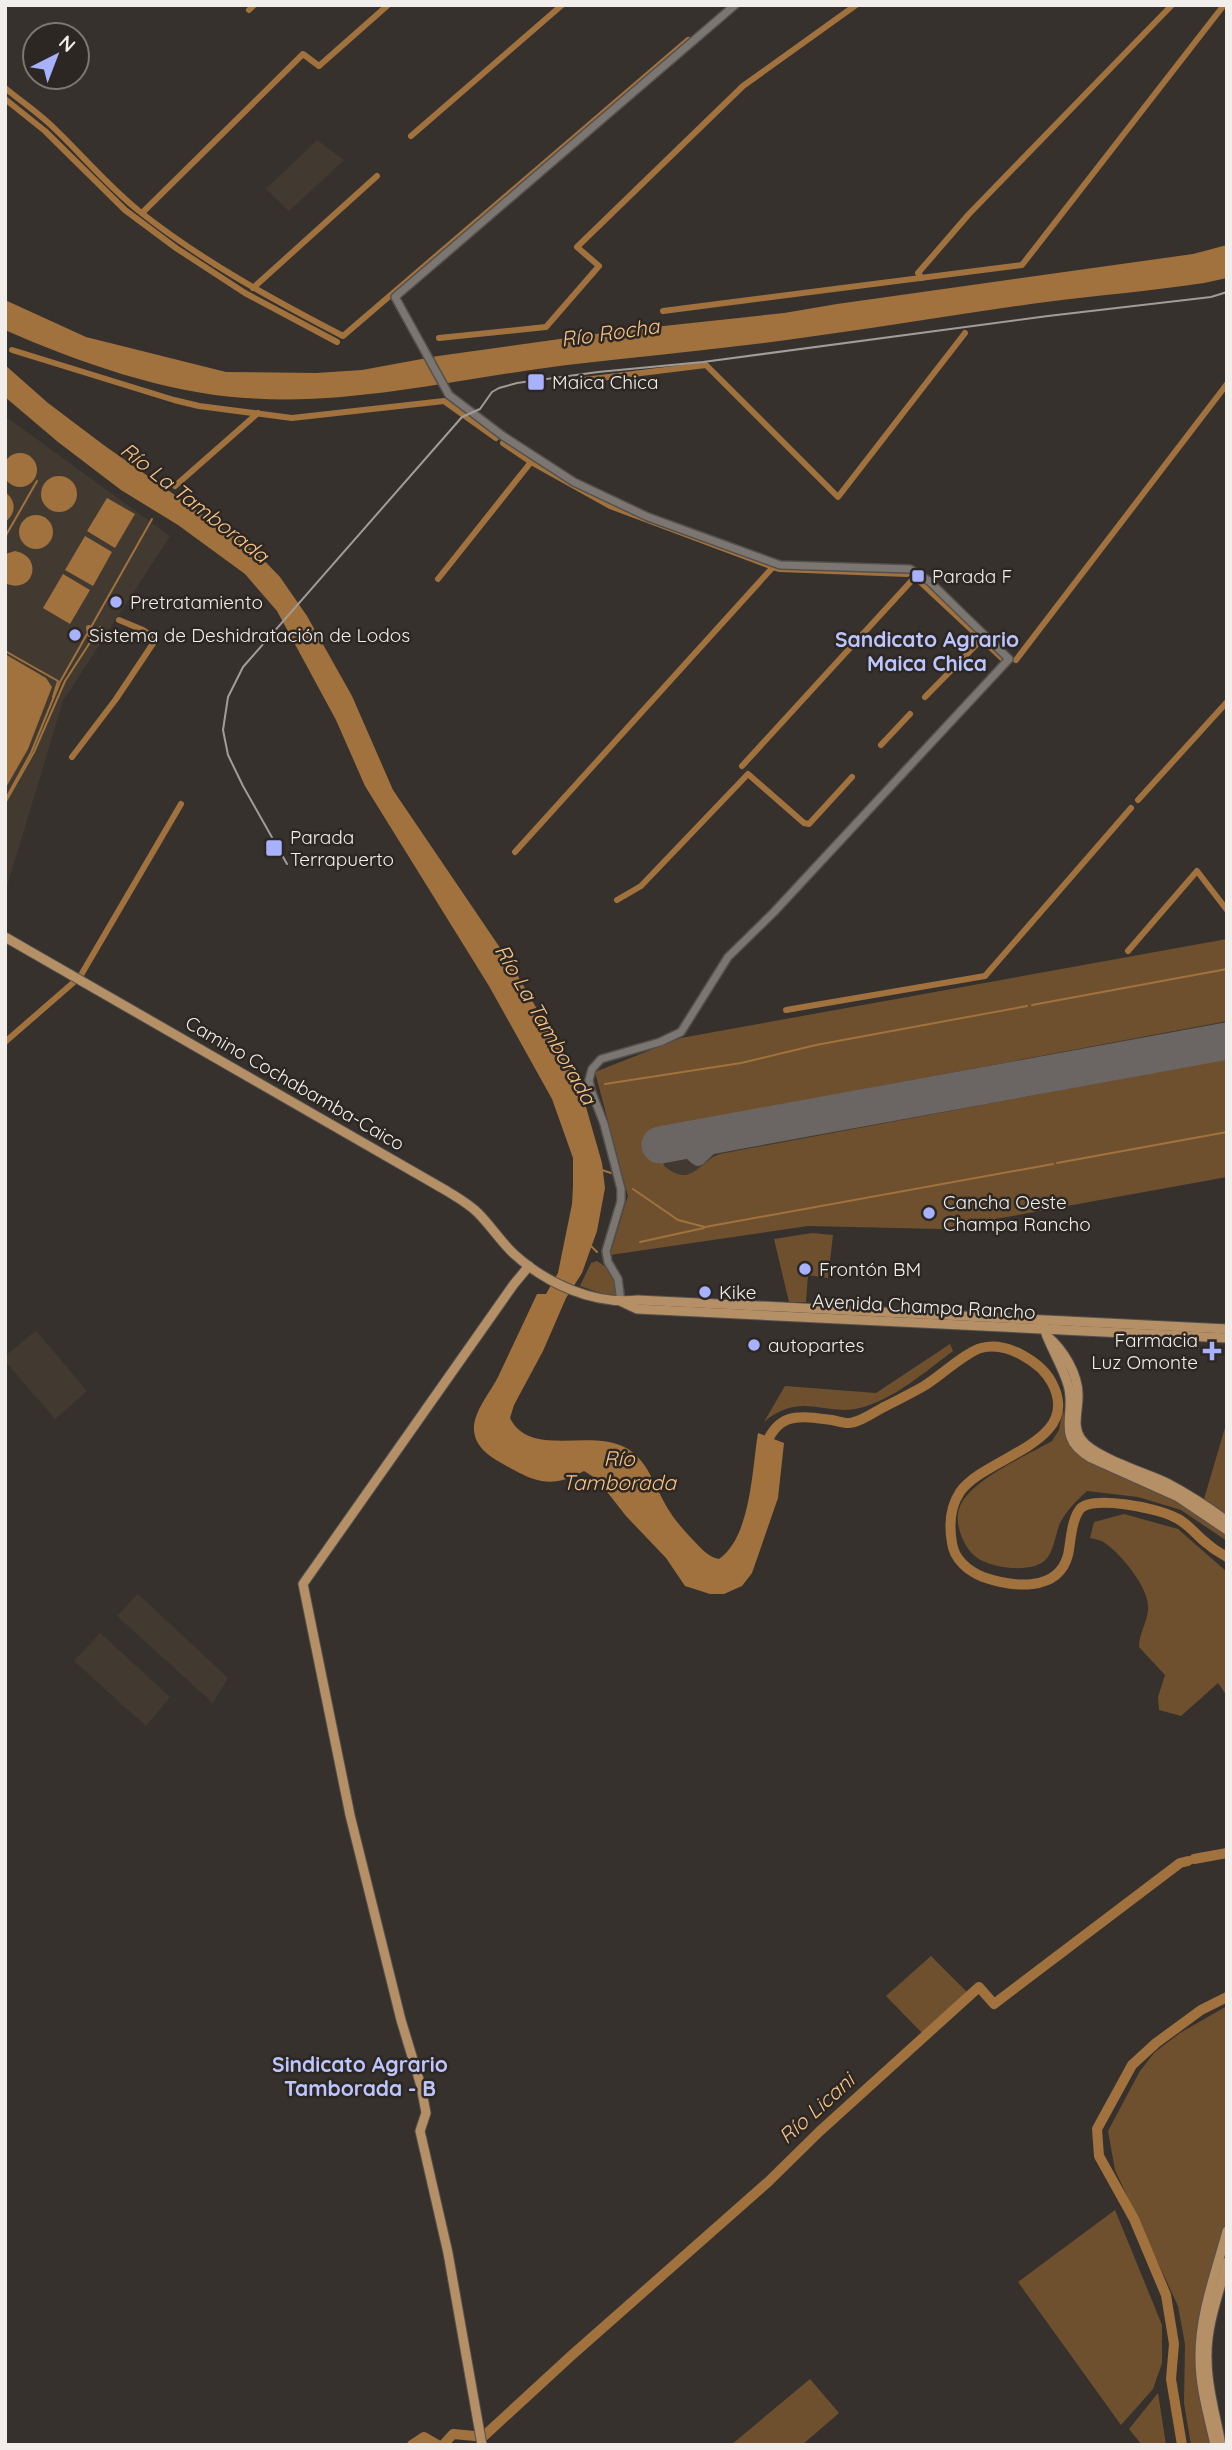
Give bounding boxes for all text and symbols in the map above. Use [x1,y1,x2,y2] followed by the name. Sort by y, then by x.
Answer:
[21,21,91,91] north arrow
[54,30,81,57] text: N
[559,312,662,352] water label: Río Rocha
[552,370,658,394] place label: Maica Chica
[526,372,546,392] marker: Maica Chica
[116,436,275,569] water label: Río La Tamborada
[932,564,1012,588] place label: Parada F
[910,568,926,584] marker: Parada F
[130,590,263,614] place label: Pretratamiento
[108,594,124,610] marker: Pretratamiento
[89,623,410,647] place label: Sistema de Deshidratación de Lodos
[835,626,1019,676] district label: Sandicato Agrario Maica Chica
[67,627,83,643] marker: Sistema de Deshidratación de Lodos
[290,825,394,871] place label: Parada Terrapuerto
[264,838,284,858] marker: Parada Terrapuerto
[490,939,603,1110] water label: Río La Tamborada
[181,1010,409,1156] street label: Camino Cochabamba-Caico
[943,1190,1091,1236] place label: Cancha Oeste Champa Rancho
[921,1205,937,1221] marker: Cancha Oeste Champa Rancho
[819,1257,921,1281] place label: Frontón BM
[797,1261,813,1277] marker: Frontón BM
[719,1280,756,1304] place label: Kike
[697,1284,713,1300] marker: Kike
[812,1288,1036,1324] street label: Avenida Champa Rancho
[1091,1328,1198,1374] place label: Farmacia Luz Omonte
[768,1333,864,1357] place label: autopartes
[746,1337,762,1353] marker: autopartes
[1204,1343,1220,1359] marker: Farmacia Luz Omonte
[562,1445,677,1495] water label: Río Tamborada
[272,2051,448,2101] district label: Sindicato Agrario Tamborada - B
[773,2066,861,2149] water label: Río Licani

